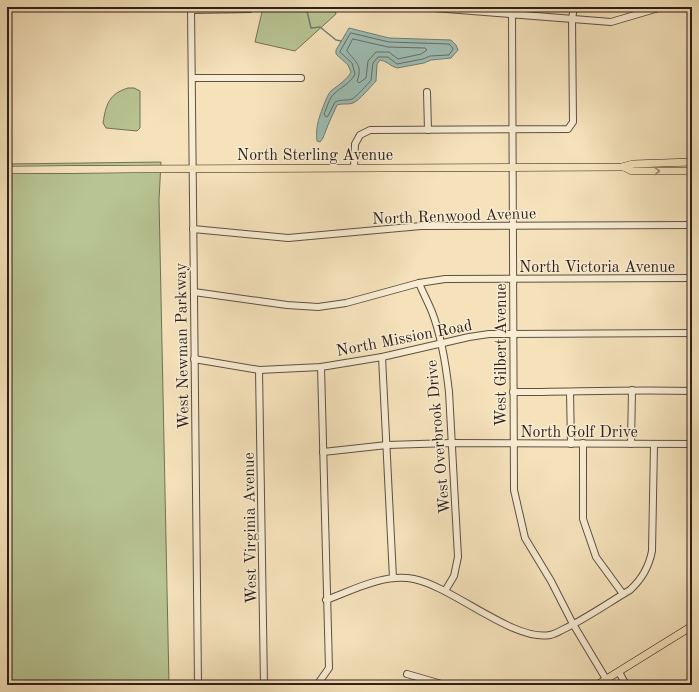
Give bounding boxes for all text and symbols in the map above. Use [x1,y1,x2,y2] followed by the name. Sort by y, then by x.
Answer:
[237,148,393,164] street label: North Sterling Avenue
[654,167,660,175] one-way arrow
[372,206,536,228] street label: North Renwood Avenue
[519,260,675,276] street label: North Victoria Avenue
[174,262,192,429] street label: West Newman Parkway
[494,283,510,427] street label: West Gilbert Avenue
[335,318,474,360] street label: North Mission Road
[424,359,454,515] street label: West Overbrook Drive
[520,425,638,441] street label: North Golf Drive
[242,452,260,604] street label: West Virginia Avenue

